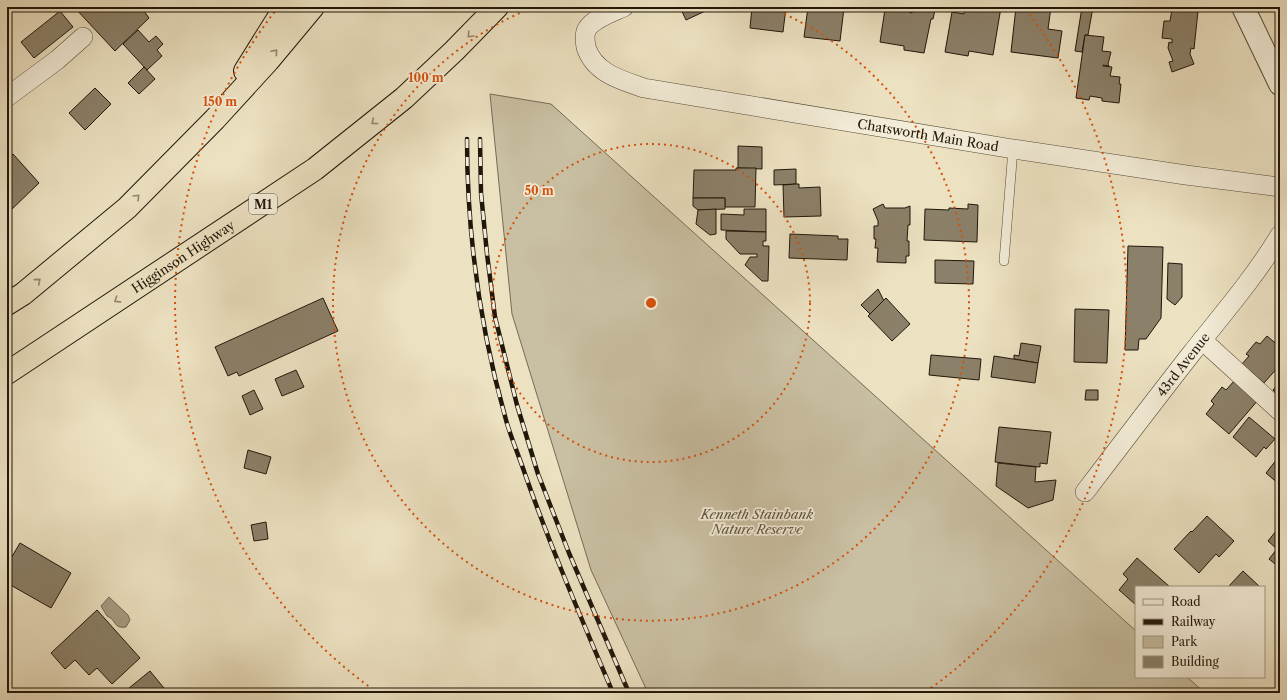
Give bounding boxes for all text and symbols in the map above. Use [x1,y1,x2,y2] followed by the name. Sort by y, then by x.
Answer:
[467,30,475,38] one-way arrow
[271,50,278,57] one-way arrow
[408,70,444,85] text: 100 m
[203,94,237,109] text: 150 m
[856,115,1000,155] street label: Chatsworth Main Road
[371,118,378,125] one-way arrow
[524,183,554,198] text: 50 m
[132,194,140,202] one-way arrow
[249,194,277,214] road number: M1
[128,216,238,296] street label: Higginson Highway
[34,279,41,286] one-way arrow
[115,295,122,302] one-way arrow
[644,296,658,310] centre of rings
[1153,329,1213,400] street label: 43rd Avenue
[700,506,813,537] park label: Kenneth Stainbank Nature Reserve
[1135,586,1265,678] legend
[1171,594,1201,609] text: Road
[1171,614,1216,629] text: Railway
[1171,634,1198,649] text: Park
[1171,654,1219,669] text: Building

